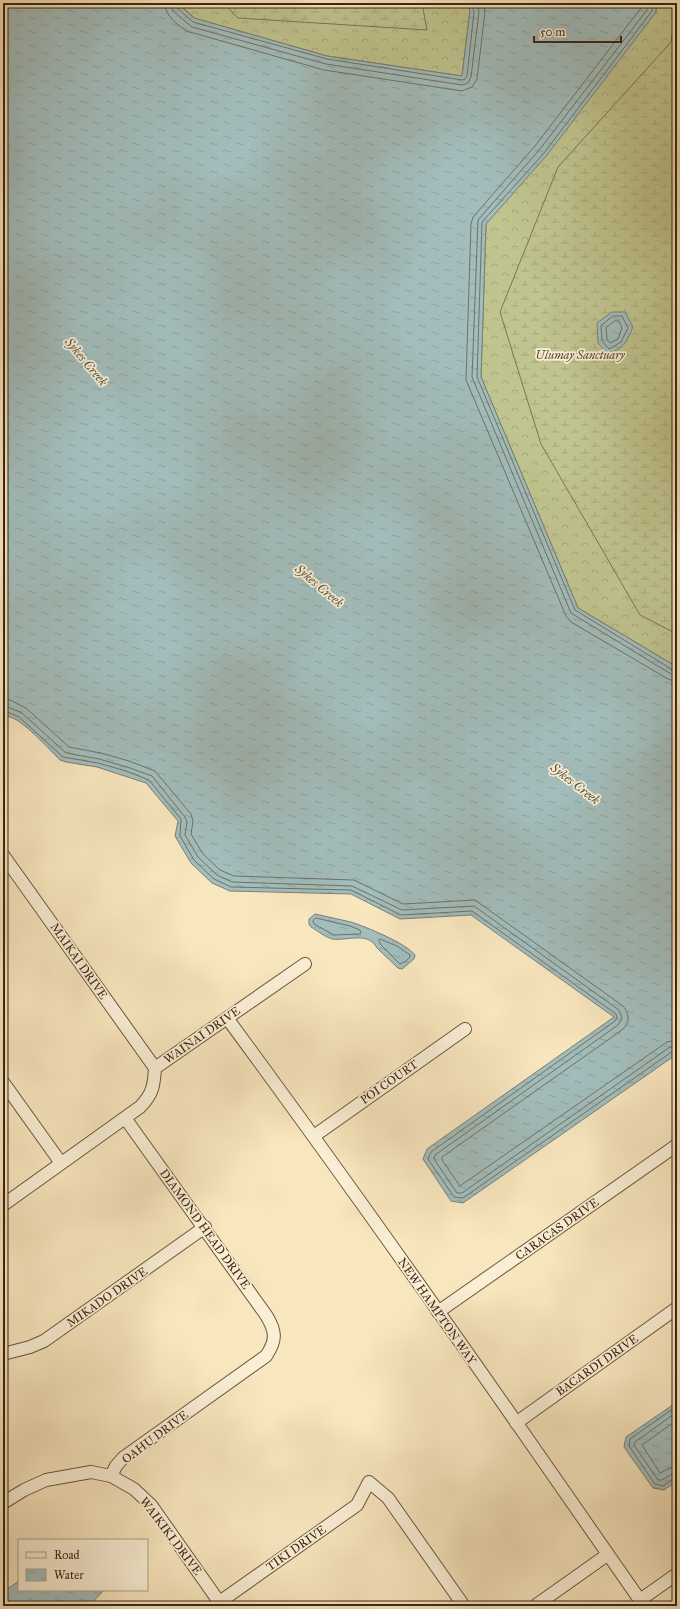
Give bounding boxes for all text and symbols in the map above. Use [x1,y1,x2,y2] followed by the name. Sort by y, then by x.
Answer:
[534,18,621,44] scale bar
[540,25,565,39] text: 50 m
[60,334,111,390] water label: Sykes Creek
[535,348,625,362] park label: Ulumay Sanctuary
[291,560,347,611] water label: Sykes Creek
[546,759,603,808] water label: Sykes Creek
[48,920,111,1002] street label: MAIKAI DRIVE
[161,1003,243,1067] street label: WAINAI DRIVE
[358,1057,420,1107] street label: POI COURT
[157,1166,253,1292] street label: DIAMOND HEAD DRIVE
[513,1195,602,1263] street label: CARACAS DRIVE
[395,1255,479,1367] street label: NEW HAMPTON WAY
[64,1264,150,1330] street label: MIKADO DRIVE
[553,1331,641,1399] street label: BACARDI DRIVE
[119,1407,191,1466] street label: OAHU DRIVE
[137,1494,205,1578] street label: WAIKIKI DRIVE
[264,1522,329,1574] street label: TIKI DRIVE
[18,1539,148,1591] legend
[54,1548,80,1562] text: Road
[54,1568,84,1582] text: Water

